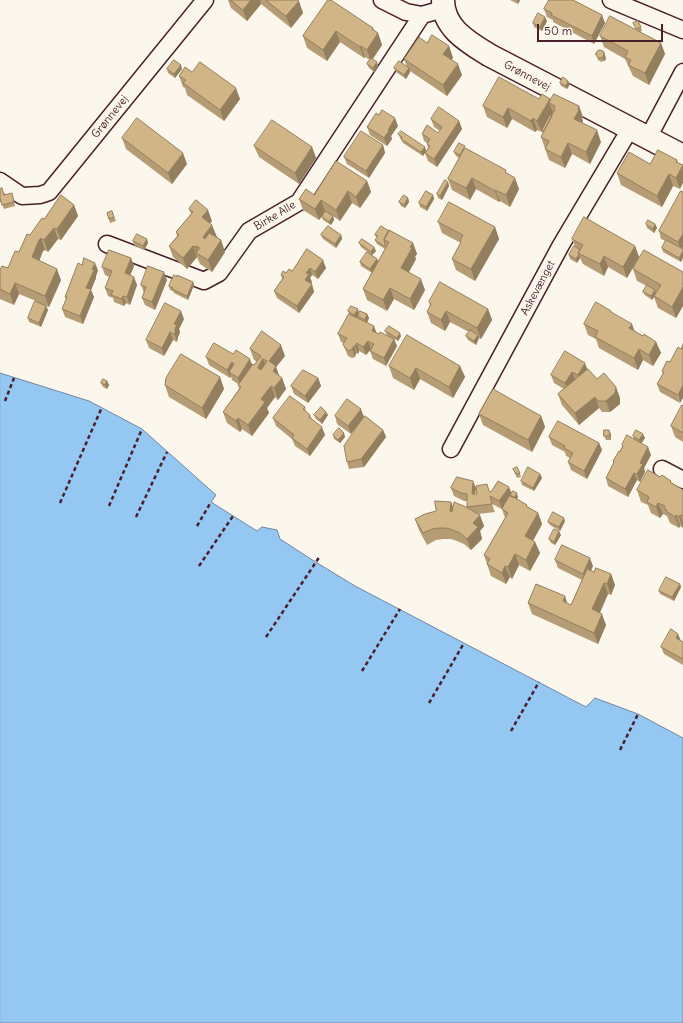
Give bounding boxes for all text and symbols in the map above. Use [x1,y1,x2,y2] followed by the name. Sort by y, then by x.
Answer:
[539,16,665,42] scale bar
[544,23,572,38] text: 50 m
[501,58,553,94] street label: Grønnevej
[89,93,131,141] street label: Grønnevej
[252,198,298,234] street label: Birke Alle
[518,258,558,318] street label: Askevænget

